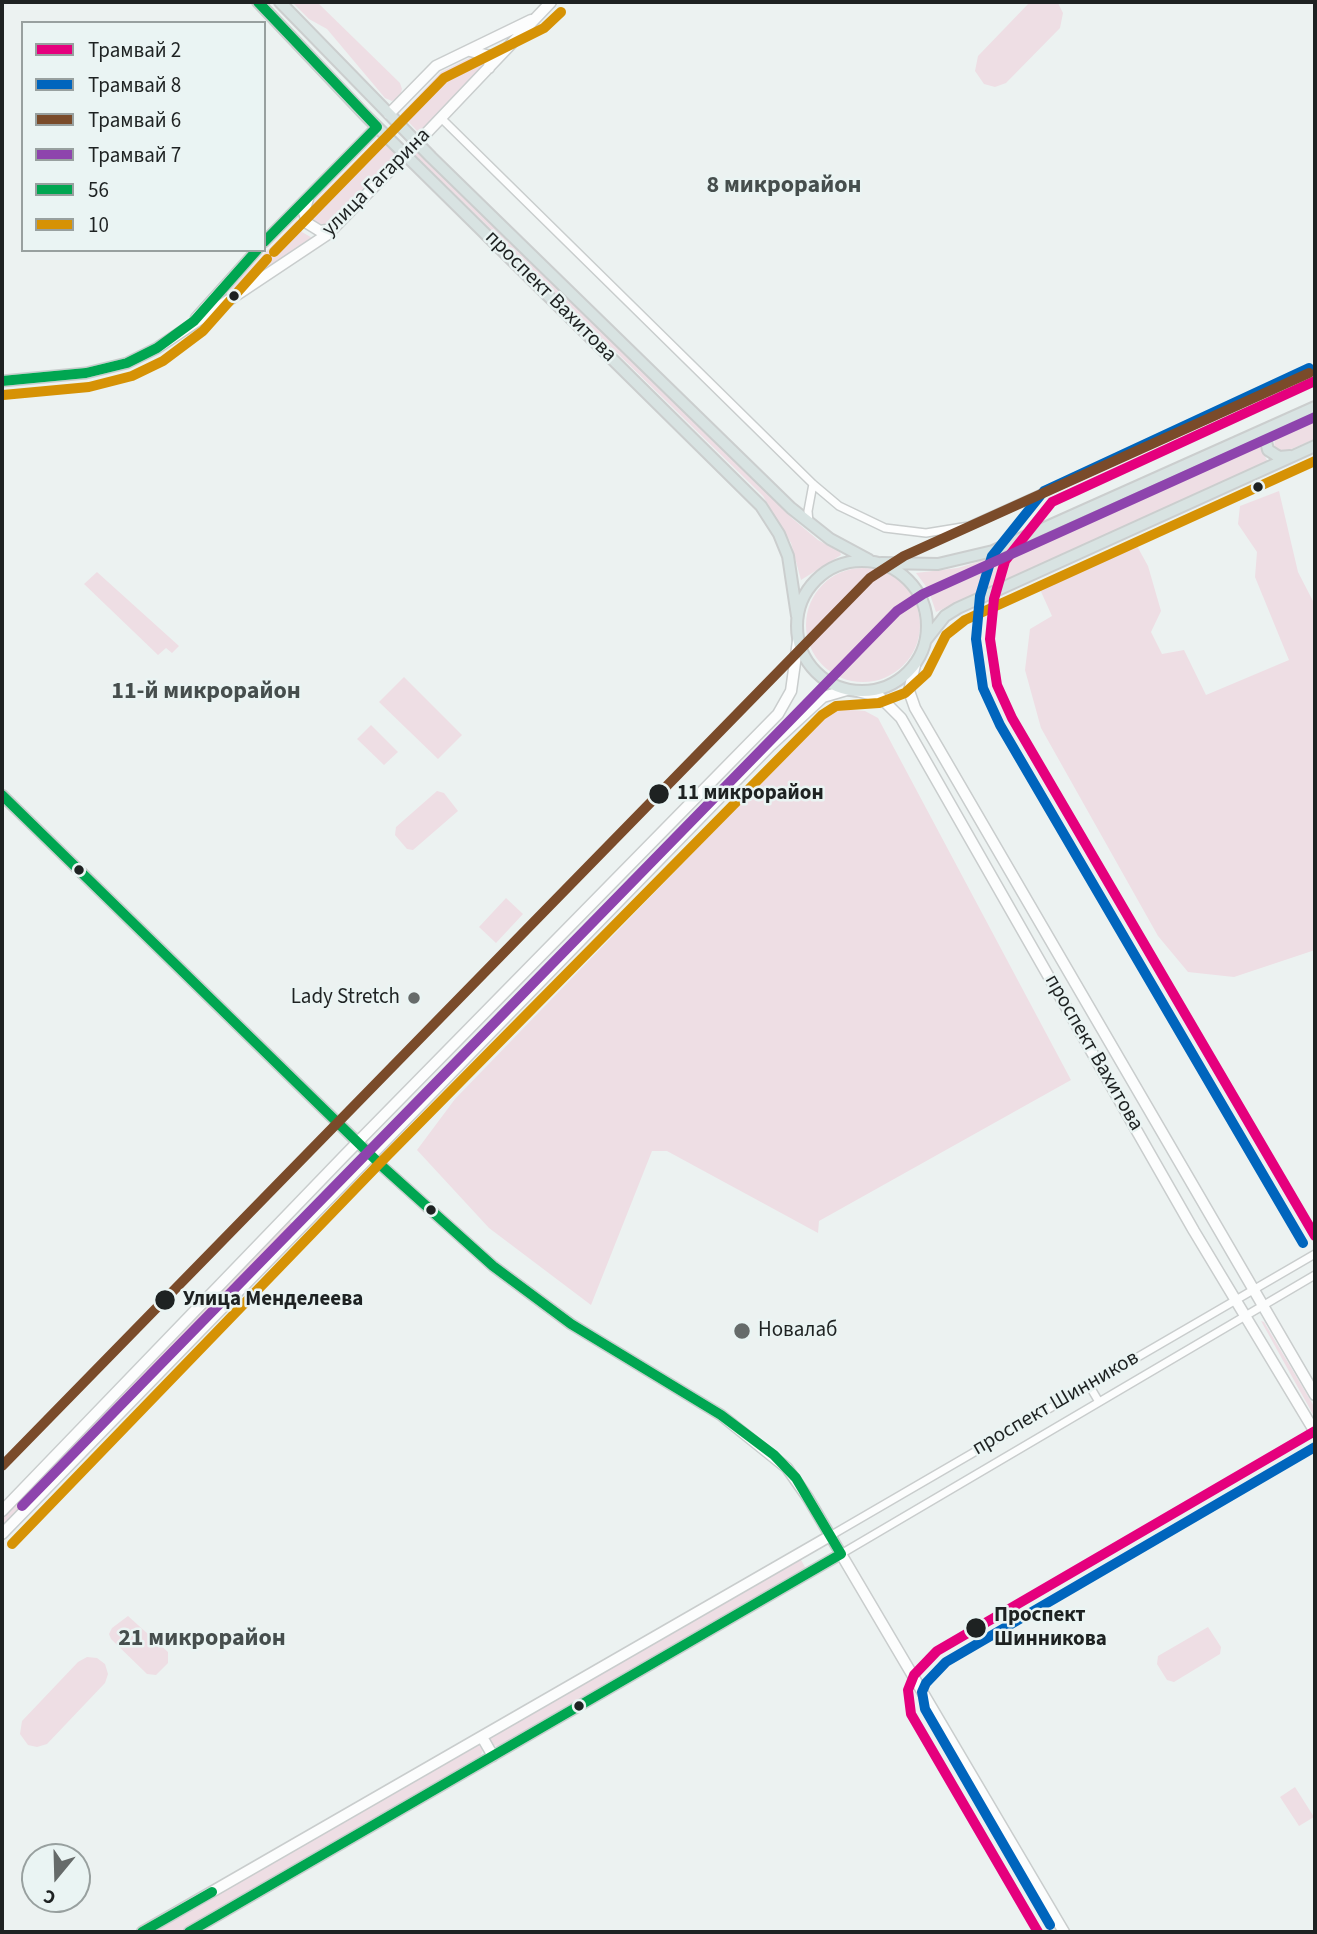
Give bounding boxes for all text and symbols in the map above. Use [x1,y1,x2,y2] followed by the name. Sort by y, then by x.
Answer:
[21,21,266,252] legend
[88,35,181,65] text: Трамвай 2
[88,70,181,100] text: Трамвай 8
[88,105,181,135] text: Трамвай 6
[318,124,436,242] street label: улица Гагарина
[88,140,181,170] text: Трамвай 7
[707,173,861,201] district label: 8 микрорайон
[88,175,109,205] text: 56
[88,210,109,240] text: 10
[479,226,621,368] street label: проспект Вахитова
[227,289,241,303] unlabelled marker
[1251,480,1265,494] unlabelled marker
[111,679,301,707] district label: 11-й микрорайон
[677,781,824,807] place label: 11 микрорайон
[647,782,671,806] marker: 11 микрорайон
[72,863,86,877] unlabelled marker
[1038,970,1148,1136] street label: проспект Вахитова
[291,985,400,1011] place label: Lady Stretch
[406,990,422,1006] marker: Lady Stretch
[424,1203,438,1217] unlabelled marker
[183,1287,363,1313] place label: Улица Менделеева
[153,1288,177,1312] marker: Улица Менделеева
[758,1318,837,1344] place label: Новалаб
[732,1321,752,1341] marker: Новалаб
[968,1346,1144,1462] street label: проспект Шинников
[994,1603,1107,1653] place label: Проспект Шинникова
[964,1616,988,1640] marker: Проспект Шинникова
[118,1626,286,1654] district label: 21 микрорайон
[572,1699,586,1713] unlabelled marker
[21,1843,91,1913] north arrow
[40,1882,59,1911] text: С

